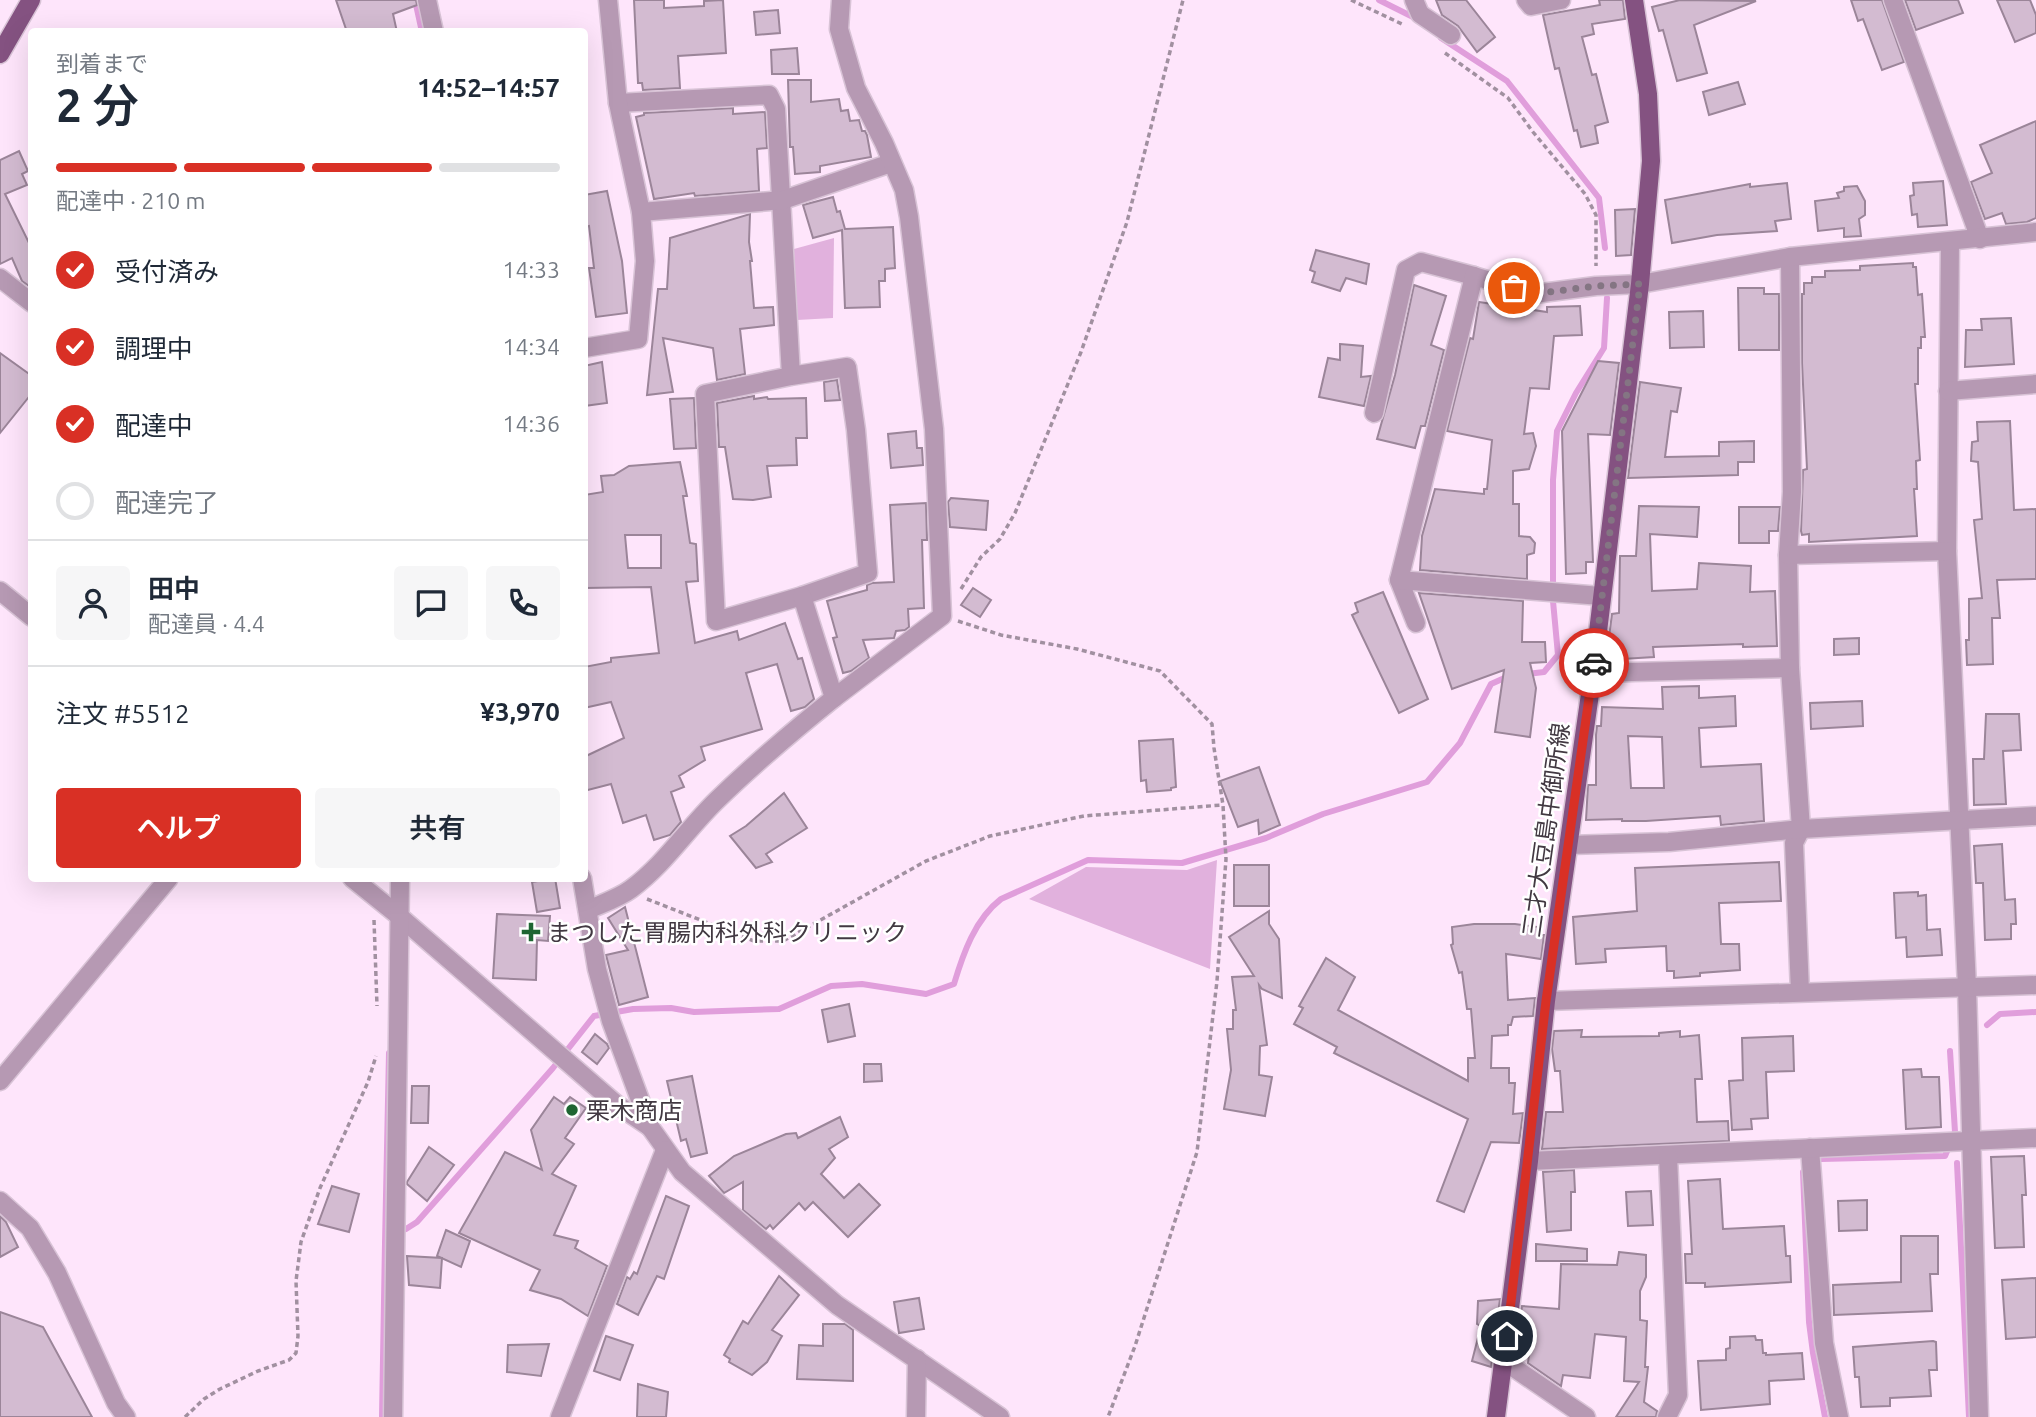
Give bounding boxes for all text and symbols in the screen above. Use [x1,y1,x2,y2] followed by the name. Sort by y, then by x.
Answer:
[56,51,148,76] text: 到着まで
[417,73,560,102] text: 14:52–14:57
[56,79,139,131] text: 2 分
[56,188,205,213] text: 配達中 · 210 m
[56,251,94,289] icon: check
[115,257,219,286] text: 受付済み
[502,257,560,282] text: 14:33
[1484,258,1544,318] pin
[1495,269,1533,307] icon: bag
[56,328,94,366] icon: check
[115,334,193,363] text: 調理中
[502,334,560,359] text: 14:34
[56,405,94,443] icon: check
[115,411,193,440] text: 配達中
[502,411,560,436] text: 14:36
[115,488,219,517] text: 配達完了
[56,566,130,640] button: person
[394,566,468,640] button: chat
[486,566,560,640] button: phone
[148,574,200,603] text: 田中
[148,611,265,636] text: 配達員 · 4.4
[1559,628,1629,698] courier
[1575,644,1613,682] icon: car
[480,697,560,726] text: ¥3,970
[56,699,190,728] text: 注文 #5512
[1518,721,1574,939] street label: 三才大豆島中御所線
[56,788,301,868] button: ヘルプ
[315,788,560,868] button: 共有
[547,919,907,946] place label: まつした胃腸内科外科クリニック
[521,922,541,942] marker: まつした胃腸内科外科クリニック
[586,1097,682,1124] place label: 栗木商店
[564,1102,580,1118] marker: 栗木商店
[1477,1306,1537,1366] pin
[1488,1317,1526,1355] icon: home

